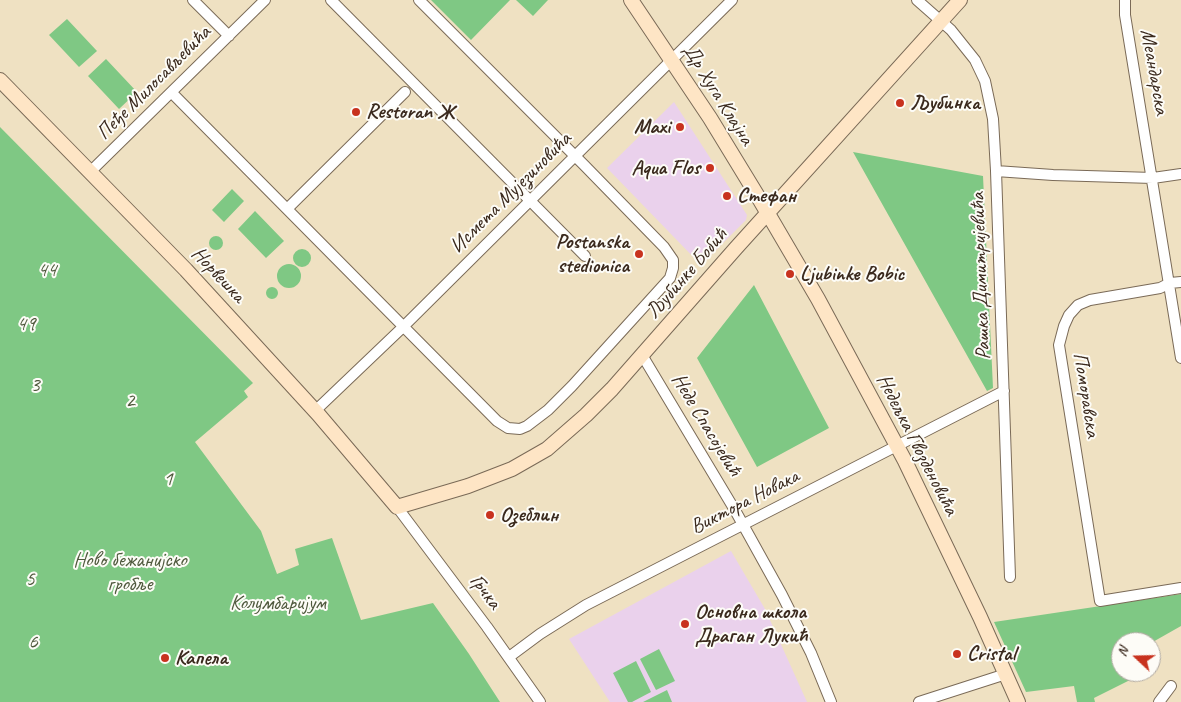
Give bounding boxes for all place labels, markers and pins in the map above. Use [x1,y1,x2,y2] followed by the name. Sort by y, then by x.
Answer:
[910,90,980,116] place label: Љубинка
[894,97,906,109] marker: Љубинка
[366,99,455,125] place label: Restoran Ж
[350,106,362,118] marker: Restoran Ж
[634,114,670,140] place label: Maxi
[674,121,686,133] marker: Maxi
[631,155,700,181] place label: Aqua Flos
[704,162,716,174] marker: Aqua Flos
[737,183,796,209] place label: Стефан
[721,190,733,202] marker: Стефан
[556,229,629,279] place label: Postanska stedionica
[633,248,645,260] marker: Postanska stedionica
[800,261,904,287] place label: Ljubinke Bobic
[784,268,796,280] marker: Ljubinke Bobic
[500,502,558,528] place label: Озеблин
[484,509,496,521] marker: Озеблин
[695,599,807,649] place label: Основна школа Драган Лукић
[679,618,691,630] marker: Основна школа Драган Лукић
[967,641,1015,667] place label: Cristal
[175,645,227,671] place label: Капела
[951,648,963,660] marker: Cristal
[159,652,171,664] marker: Капела

